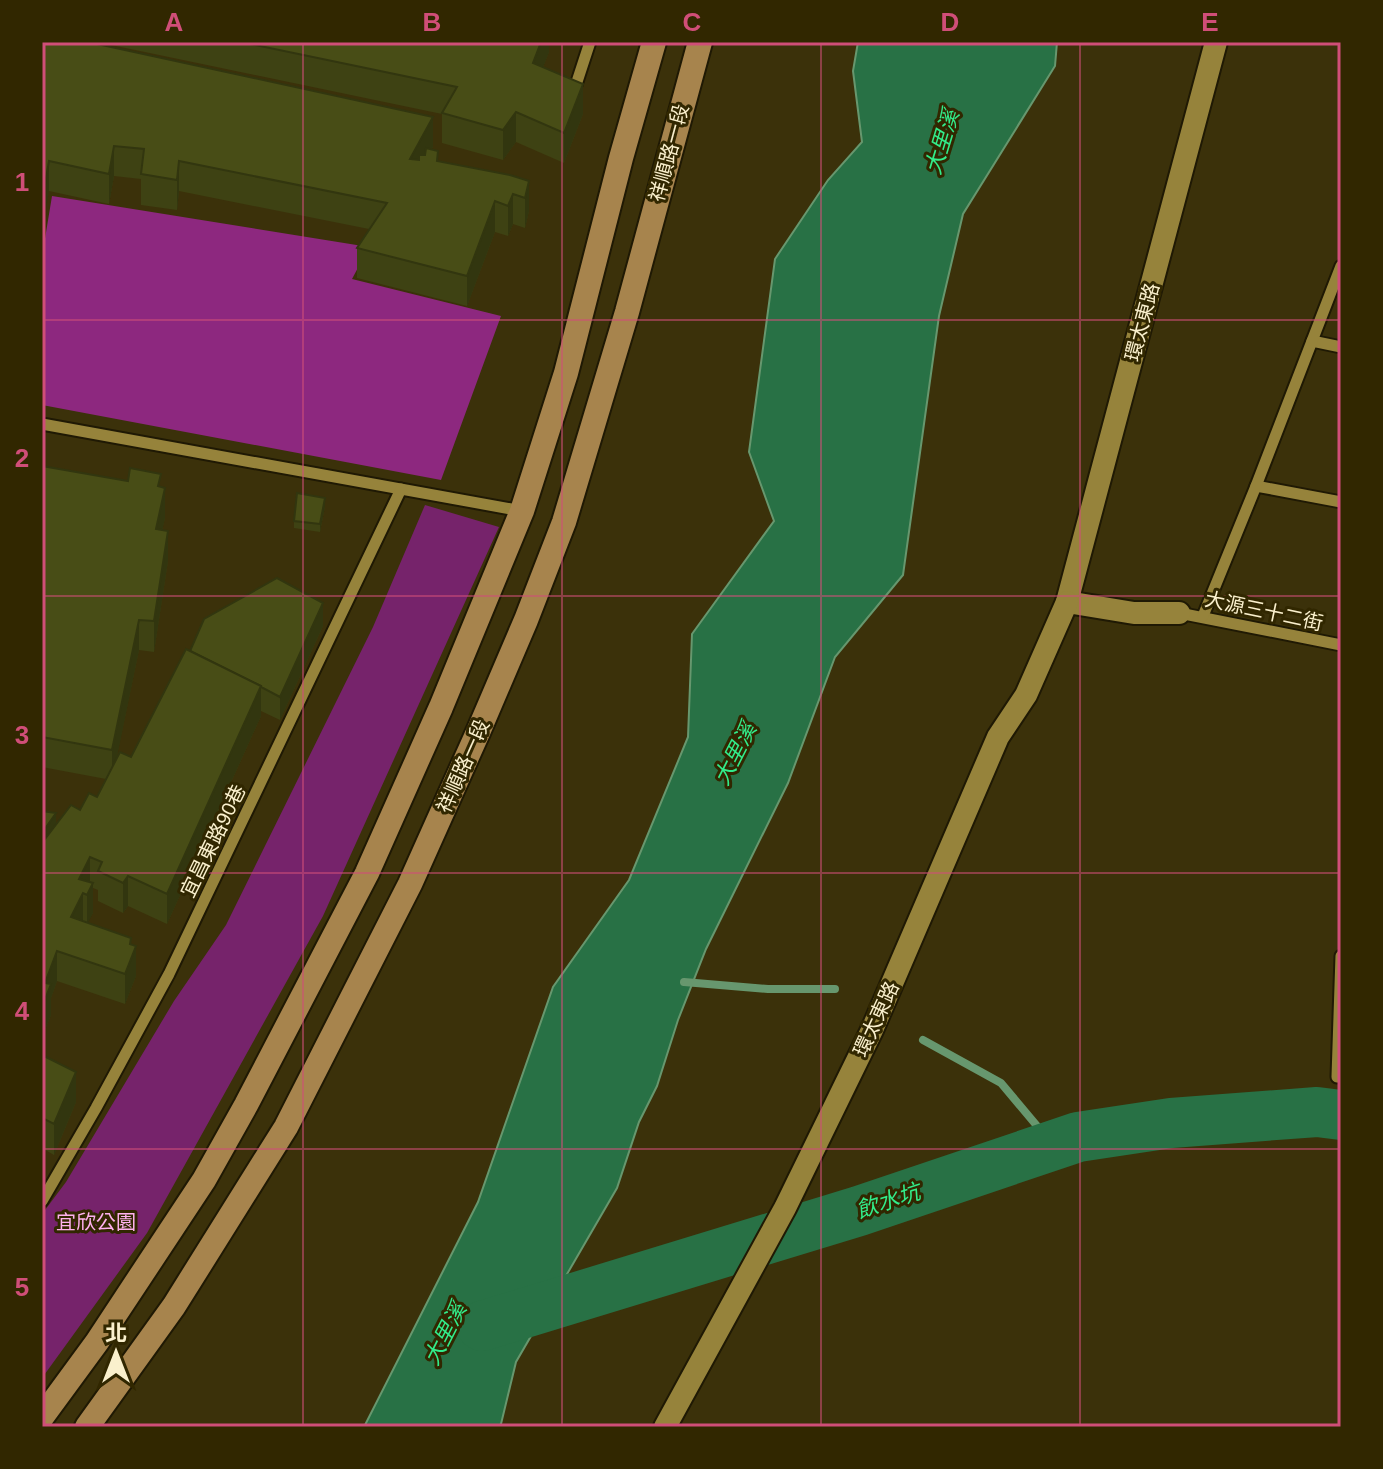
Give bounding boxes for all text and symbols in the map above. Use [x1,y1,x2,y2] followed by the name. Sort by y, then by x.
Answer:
[165,7,184,37] text: A
[423,7,441,37] text: B
[683,7,702,37] text: C
[941,7,959,37] text: D
[1201,7,1219,37] text: E
[645,102,693,204] street label: 祥順路一段
[920,104,964,177] water label: 大里溪
[15,167,29,197] text: 1
[1121,281,1163,363] street label: 環太東路
[15,443,29,473] text: 2
[1203,588,1325,634] street label: 大源三十二街
[433,716,493,816] street label: 祥順路一段
[709,716,762,789] water label: 大里溪
[15,720,29,750] text: 3
[176,781,250,901] street label: 宜昌東路90巷
[849,978,903,1060] street label: 環太東路
[15,996,30,1026] text: 4
[853,1178,926,1223] water label: 飲水坑
[56,1211,136,1233] park label: 宜欣公園
[15,1272,29,1302] text: 5
[419,1296,472,1369] water label: 大里溪
[76,1313,156,1393] north arrow
[105,1321,127,1346] text: 北

